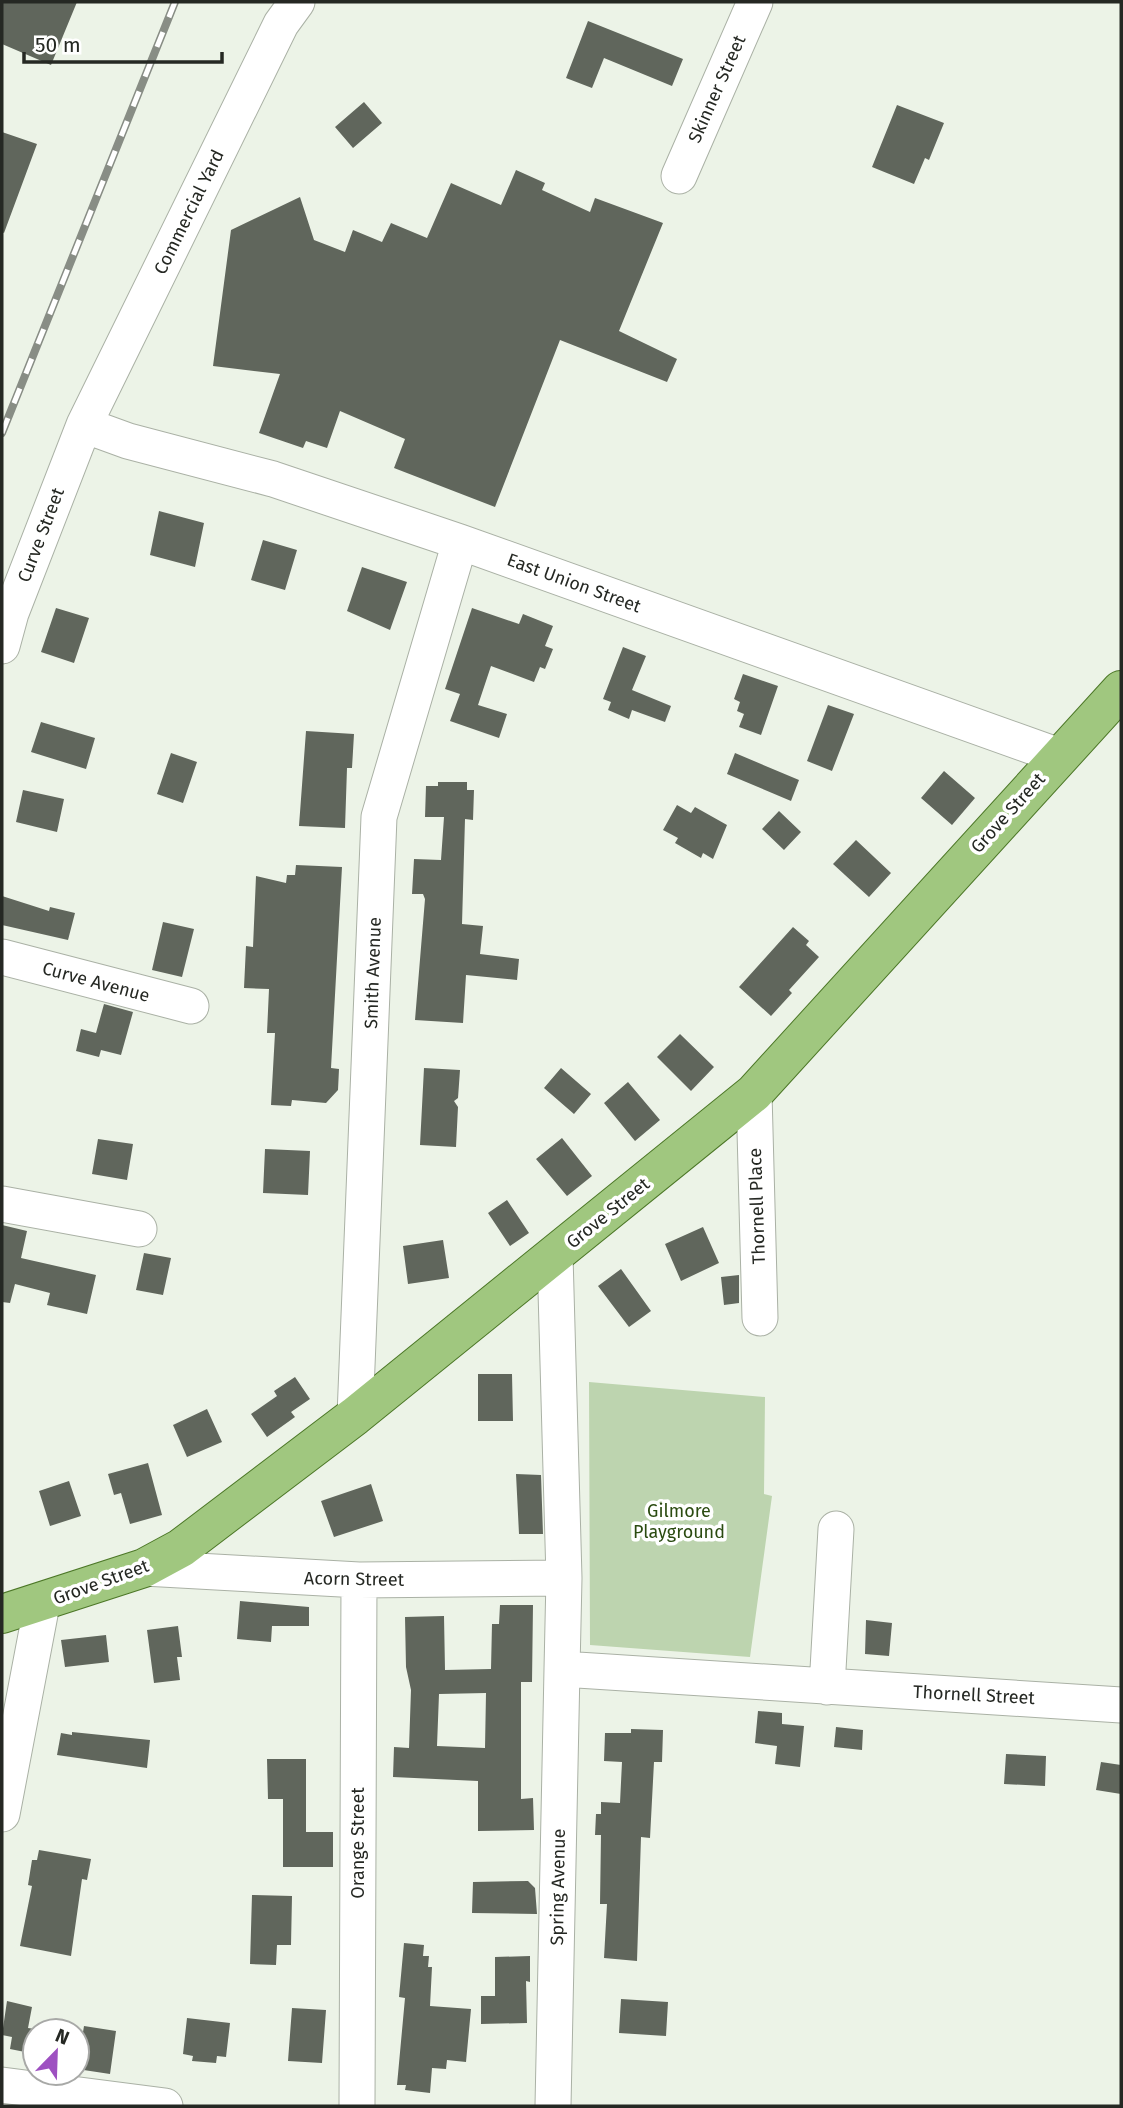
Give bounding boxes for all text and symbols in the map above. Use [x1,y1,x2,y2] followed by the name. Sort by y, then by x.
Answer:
[24,21,222,65] scale bar
[683,31,751,146] street label: Skinner Street
[35,32,81,58] text: 50 m
[149,146,229,278] street label: Commercial Yard
[13,484,69,585] street label: Curve Street
[504,549,644,618] street label: East Union Street
[966,768,1050,858] street label: Grove Street
[360,917,386,1029] street label: Smith Avenue
[40,957,152,1007] street label: Curve Avenue
[744,1147,770,1265] street label: Thornell Place
[562,1173,654,1253] street label: Grove Street
[633,1500,725,1543] park label: Gilmore Playground
[50,1554,152,1610] street label: Grove Street
[304,1567,405,1591] street label: Acorn Street
[913,1681,1036,1709] street label: Thornell Street
[347,1787,369,1899] street label: Orange Street
[546,1828,570,1946] street label: Spring Avenue
[21,2017,91,2087] north arrow
[52,2024,73,2050] text: N

